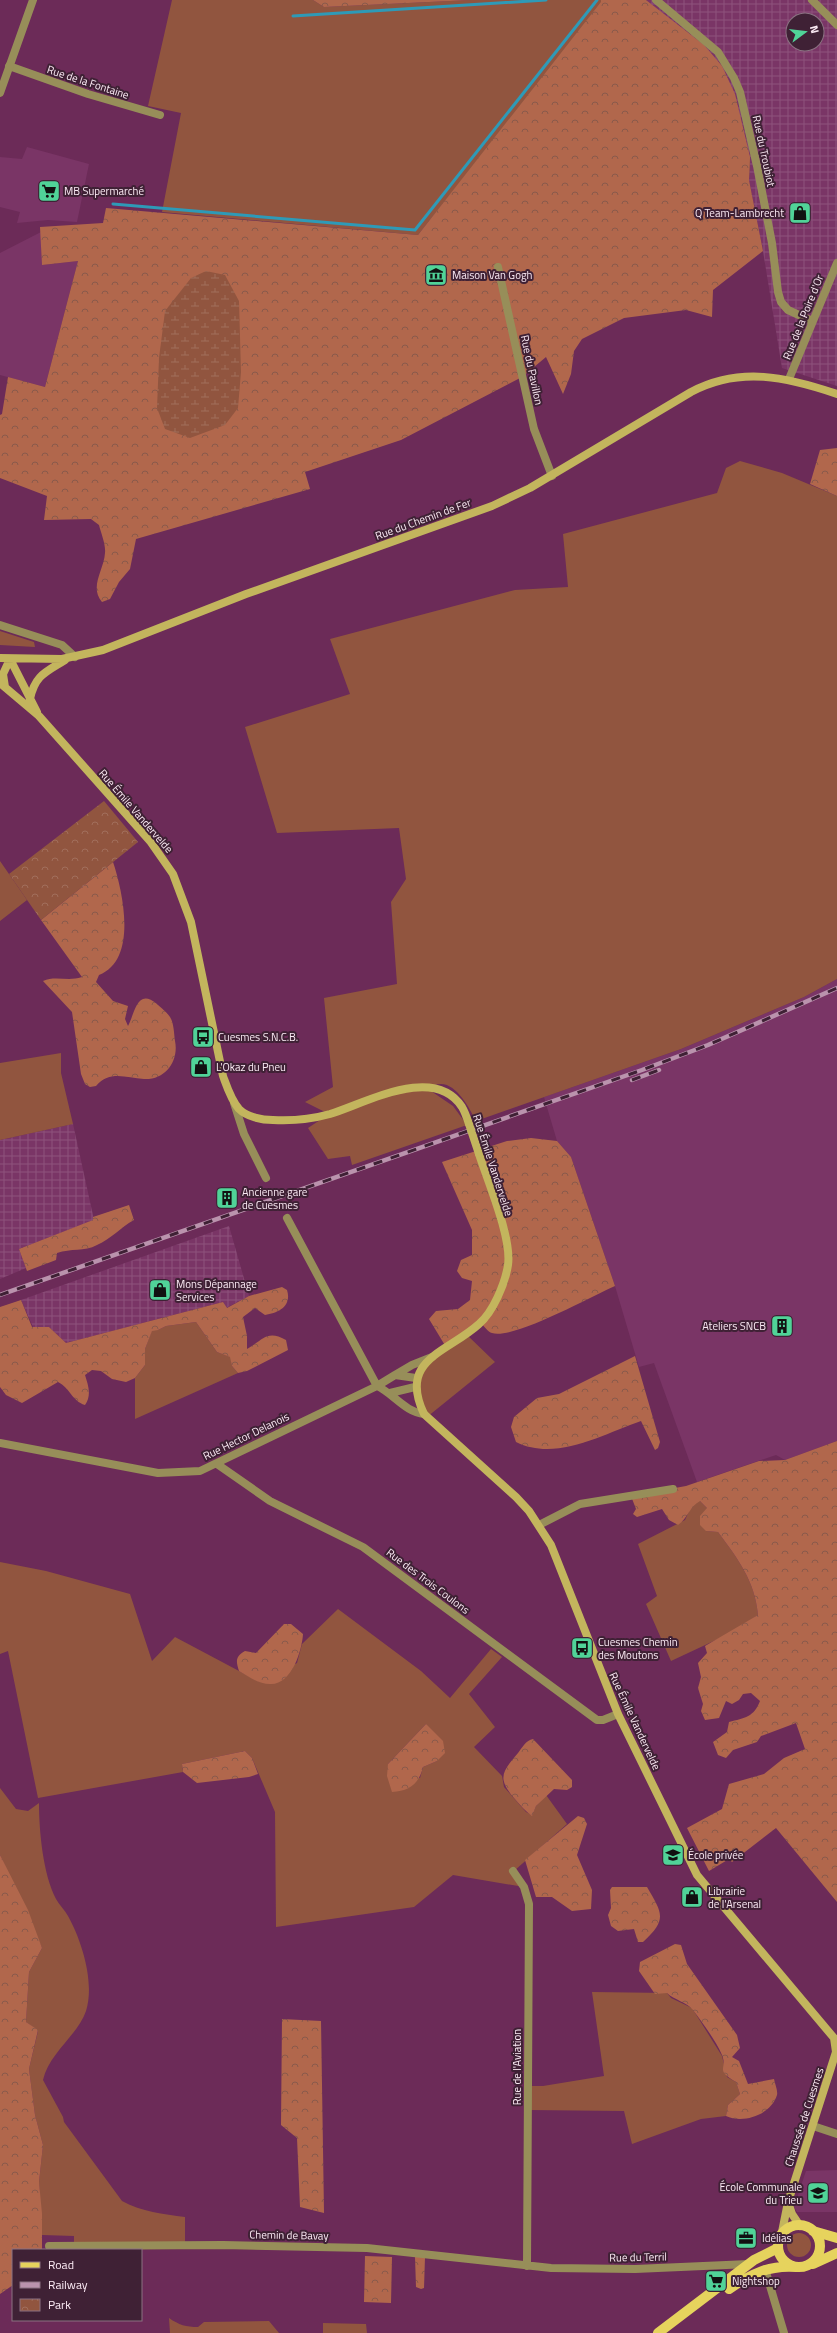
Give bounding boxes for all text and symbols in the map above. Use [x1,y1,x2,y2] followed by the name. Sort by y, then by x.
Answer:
[785,12,825,52] north arrow
[806,24,823,35] text: N
[45,61,131,103] street label: Rue de la Fontaine
[749,114,779,188] street label: Rue du Troubiot
[36,178,62,204] supermarket icon: MB Supermarché
[64,183,145,199] place label: MB Supermarché
[787,200,813,226] shop icon: Q Team-Lambrecht
[695,205,784,221] place label: Q Team-Lambrecht
[423,262,449,288] museum icon: Maison Van Gogh
[452,267,533,283] place label: Maison Van Gogh
[779,272,827,362] street label: Rue de la Poire d'Or
[517,334,547,407] street label: Rue du Pavillon
[373,494,473,544] street label: Rue du Chemin de Fer
[95,766,177,857] street label: Rue Émile Vandervelde
[190,1024,216,1050] bus stop icon: Cuesmes S.N.C.B.
[218,1029,298,1045] place label: Cuesmes S.N.C.B.
[188,1054,214,1080] shop icon: L'Okaz du Pneu
[216,1059,286,1075] place label: L'Okaz du Pneu
[469,1112,517,1218] street label: Rue Émile Vandervelde
[242,1184,308,1213] place label: Ancienne gare de Cuesmes
[214,1185,240,1211] building icon: Ancienne gare de Cuesmes
[176,1276,257,1305] place label: Mons Dépannage Services
[147,1277,173,1303] shop icon: Mons Dépannage Services
[769,1313,795,1339] building icon: Ateliers SNCB
[702,1318,766,1334] place label: Ateliers SNCB
[200,1408,292,1464] street label: Rue Hector Delanois
[383,1544,473,1618] street label: Rue des Trois Coulons
[598,1634,678,1663] place label: Cuesmes Chemin des Moutons
[569,1635,595,1661] bus stop icon: Cuesmes Chemin des Moutons
[605,1670,665,1773] street label: Rue Émile Vandervelde
[660,1842,686,1868] school or university icon: École privée
[688,1847,744,1863] place label: École privée
[708,1883,761,1912] place label: Librairie de l'Arsenal
[679,1884,705,1910] shop icon: Librairie de l'Arsenal
[509,2029,525,2105] street label: Rue de l'Aviation
[780,2066,828,2168] street label: Chaussée de Cuesmes
[720,2179,802,2208] place label: École Communale du Trieu
[805,2180,831,2206] school or university icon: École Communale du Trieu
[733,2225,759,2251] office icon: Idélias
[249,2226,330,2244] street label: Chemin de Bavay
[762,2230,792,2246] place label: Idélias
[609,2248,667,2266] street label: Rue du Terril
[12,2249,142,2321] legend
[48,2255,74,2274] text: Road
[703,2268,729,2294] supermarket icon: Nightshop
[732,2273,780,2289] place label: Nightshop
[48,2275,88,2294] text: Railway
[48,2295,71,2314] text: Park

